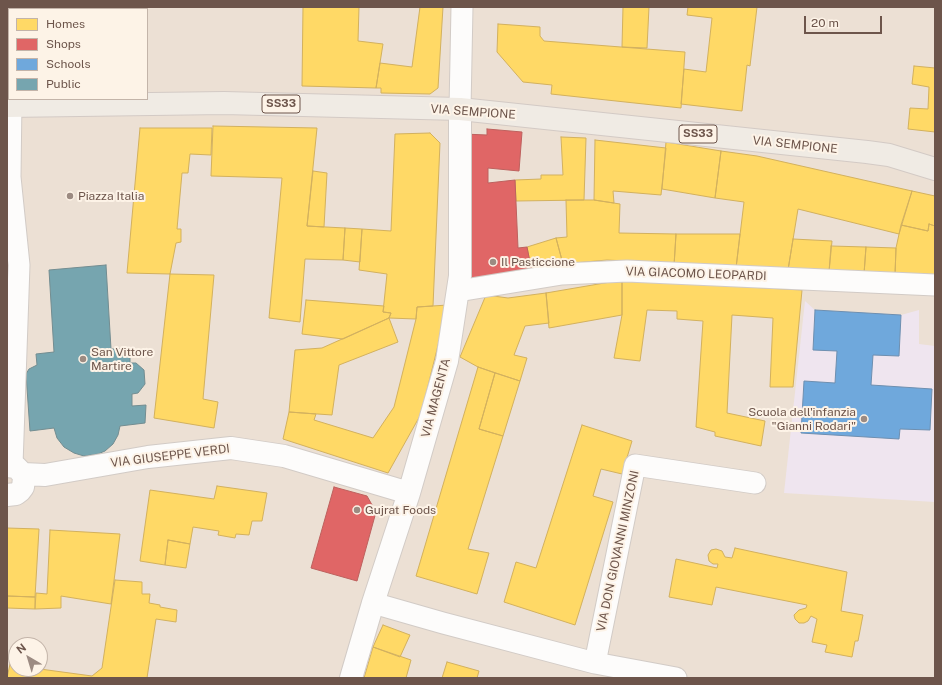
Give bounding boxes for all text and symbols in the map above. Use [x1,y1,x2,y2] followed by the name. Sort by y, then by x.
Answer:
[8,8,148,100] legend
[806,8,884,34] scale bar
[811,16,839,30] text: 20 m
[46,17,85,31] text: Homes
[46,37,81,51] text: Shops
[46,57,91,71] text: Schools
[46,77,81,91] text: Public
[262,95,300,113] road number: SS33
[430,102,516,122] street label: VIA SEMPIONE
[679,125,717,143] road number: SS33
[752,133,838,157] street label: VIA SEMPIONE
[78,189,144,203] place label: Piazza Italia
[65,191,75,201] marker: Piazza Italia
[501,255,575,269] place label: Il Pasticcione
[488,257,498,267] marker: Il Pasticcione
[625,264,767,284] street label: VIA GIACOMO LEOPARDI
[91,345,153,373] place label: San Vittore Martire
[78,354,88,364] marker: San Vittore Martire
[418,357,454,439] street label: VIA MAGENTA
[748,405,856,433] place label: Scuola dell'infanzia "Gianni Rodari"
[859,414,869,424] marker: Scuola dell'infanzia "Gianni Rodari"
[110,442,230,470] street label: VIA GIUSEPPE VERDI
[594,469,642,633] street label: VIA DON GIOVANNI MINZONI
[365,503,436,517] place label: Gujrat Foods
[352,505,362,515] marker: Gujrat Foods
[8,637,48,677] north arrow
[14,641,28,656] text: N

